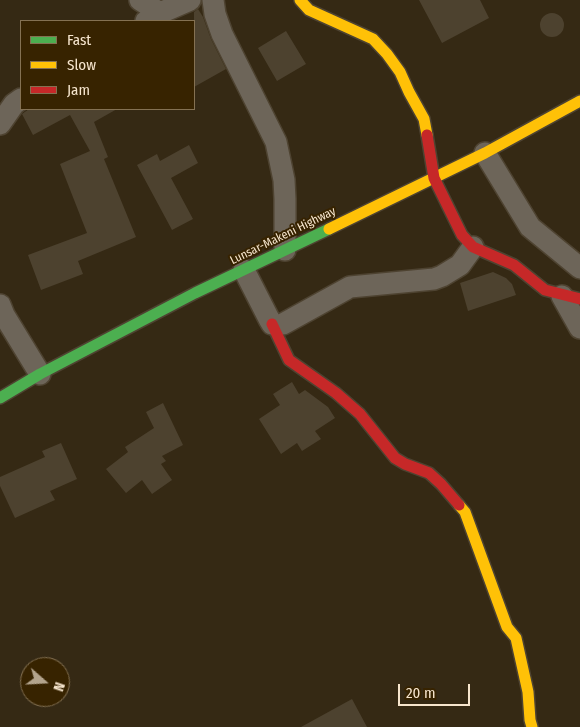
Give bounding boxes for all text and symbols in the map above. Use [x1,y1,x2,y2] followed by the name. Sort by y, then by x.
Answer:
[20,20,195,110] legend
[67,31,91,49] text: Fast
[67,56,96,74] text: Slow
[67,81,90,99] text: Jam
[228,204,338,268] street label: Lunsar-Makeni Highway
[20,657,70,707] north arrow
[400,674,472,706] scale bar
[49,680,68,693] text: N
[406,684,436,702] text: 20 m

